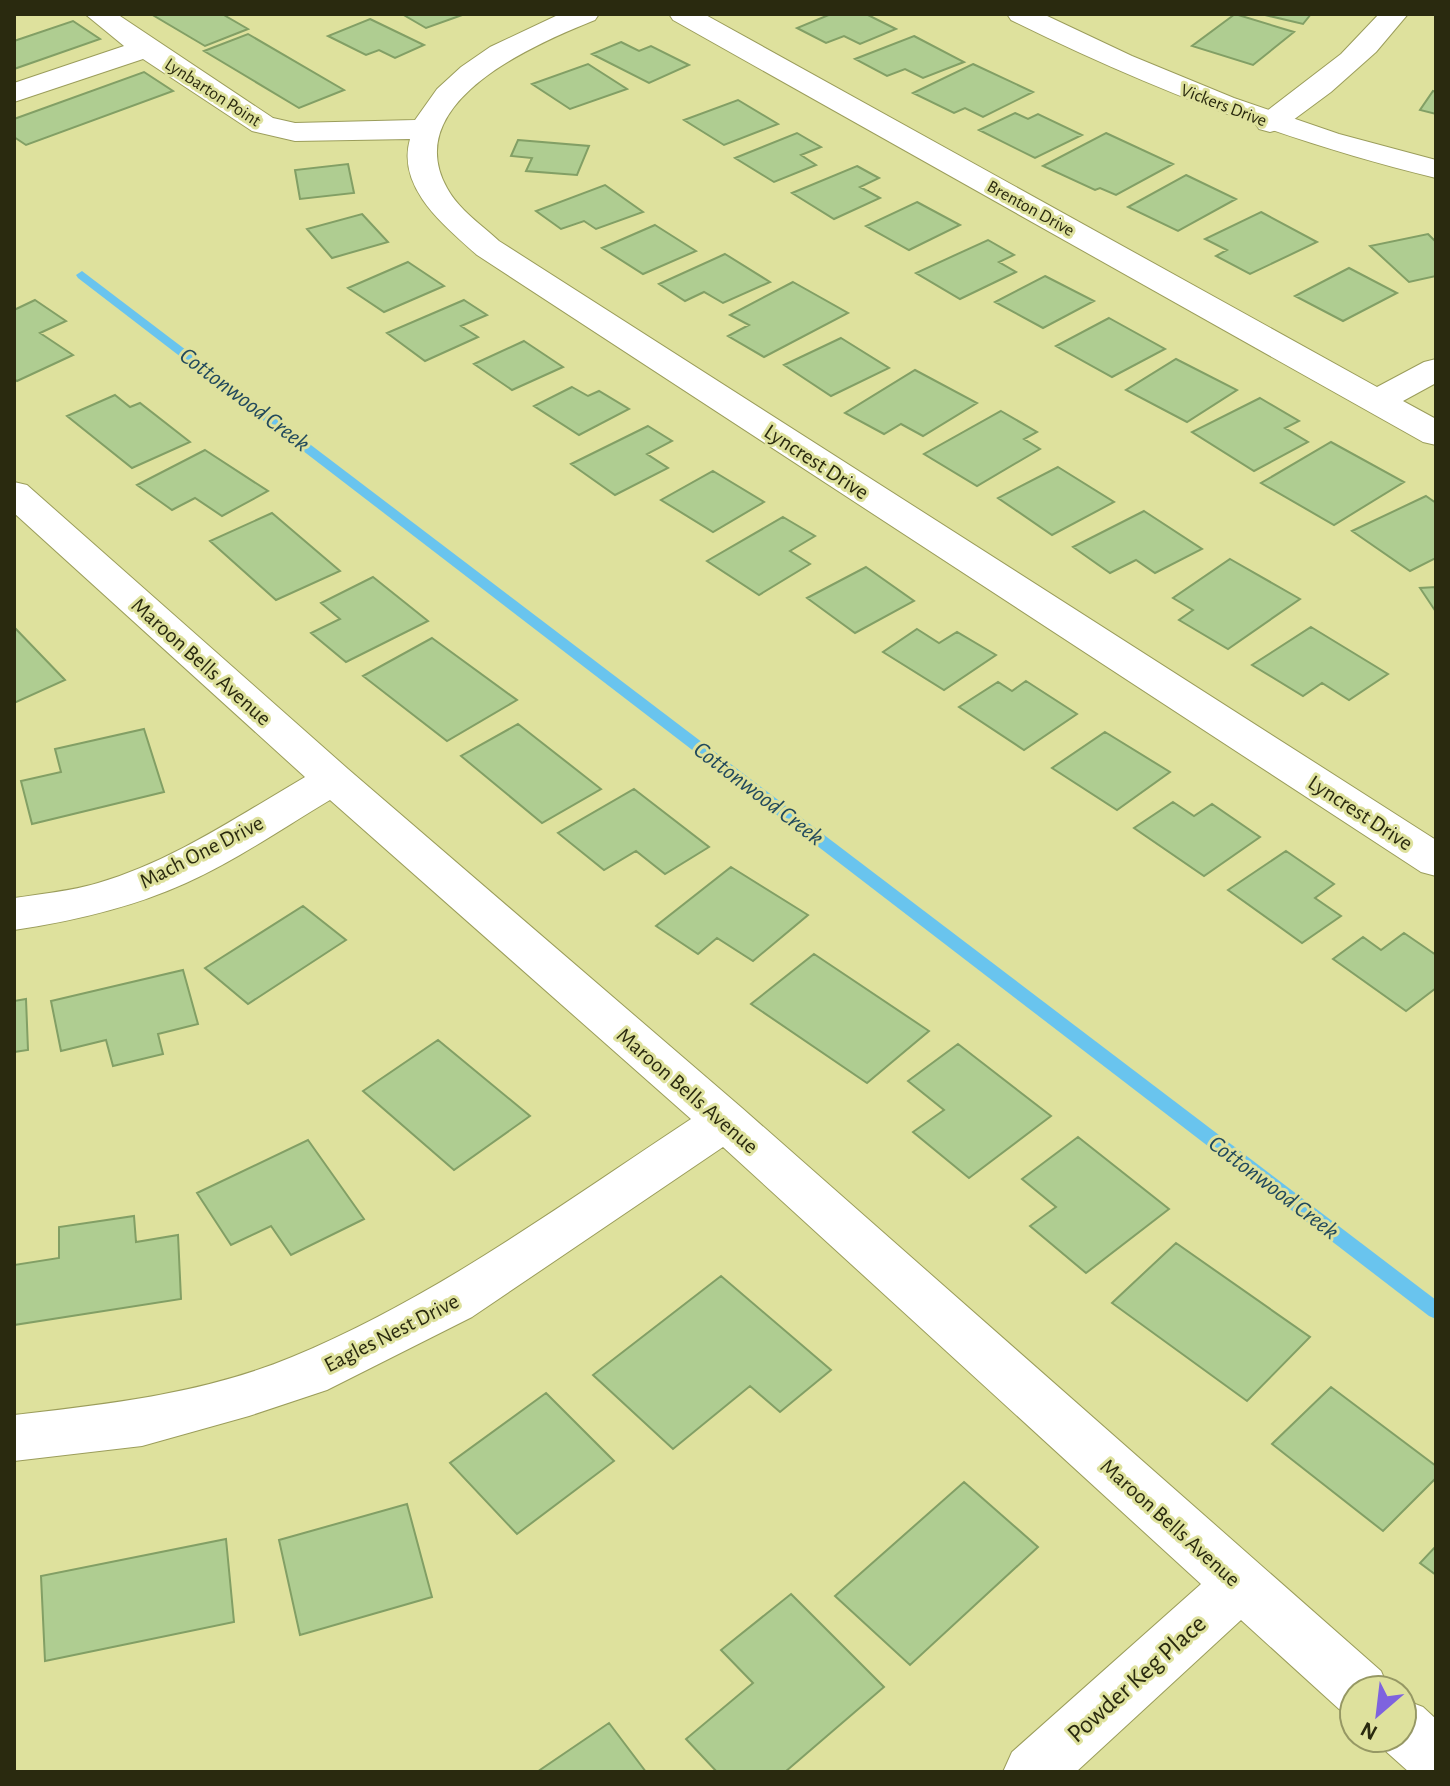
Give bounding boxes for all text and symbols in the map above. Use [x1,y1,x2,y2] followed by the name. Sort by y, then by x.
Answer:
[161,55,264,131] street label: Lynbarton Point
[1178,81,1269,131] street label: Vickers Drive
[984,178,1077,240] street label: Brenton Drive
[175,343,314,456] water label: Cottonwood Creek
[760,420,873,504] street label: Lyncrest Drive
[127,594,275,730] street label: Maroon Bells Avenue
[689,737,828,850] water label: Cottonwood Creek
[1304,771,1417,855] street label: Lyncrest Drive
[136,811,267,892] street label: Mach One Drive
[613,1024,762,1158] street label: Maroon Bells Avenue
[1204,1131,1343,1244] water label: Cottonwood Creek
[321,1290,462,1376] street label: Eagles Nest Drive
[1096,1455,1244,1591] street label: Maroon Bells Avenue
[1062,1610,1211,1747] street label: Powder Keg Place
[1338,1674,1418,1754] north arrow
[1357,1717,1381,1744] text: N

